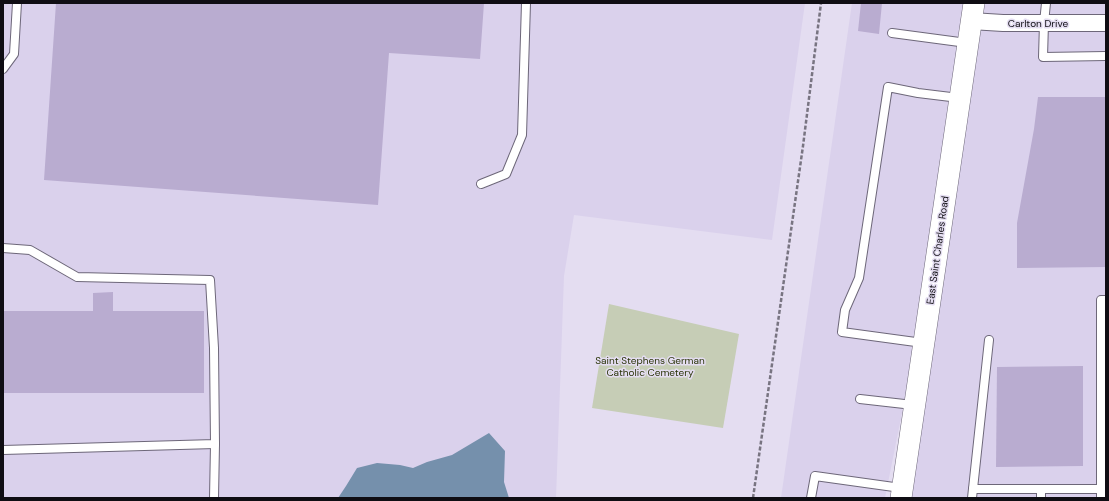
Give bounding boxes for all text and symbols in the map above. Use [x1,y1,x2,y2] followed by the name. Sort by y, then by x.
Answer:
[1008,17,1068,30] street label: Carlton Drive
[923,195,952,305] street label: East Saint Charles Road
[595,354,705,379] park label: Saint Stephens German Catholic Cemetery

